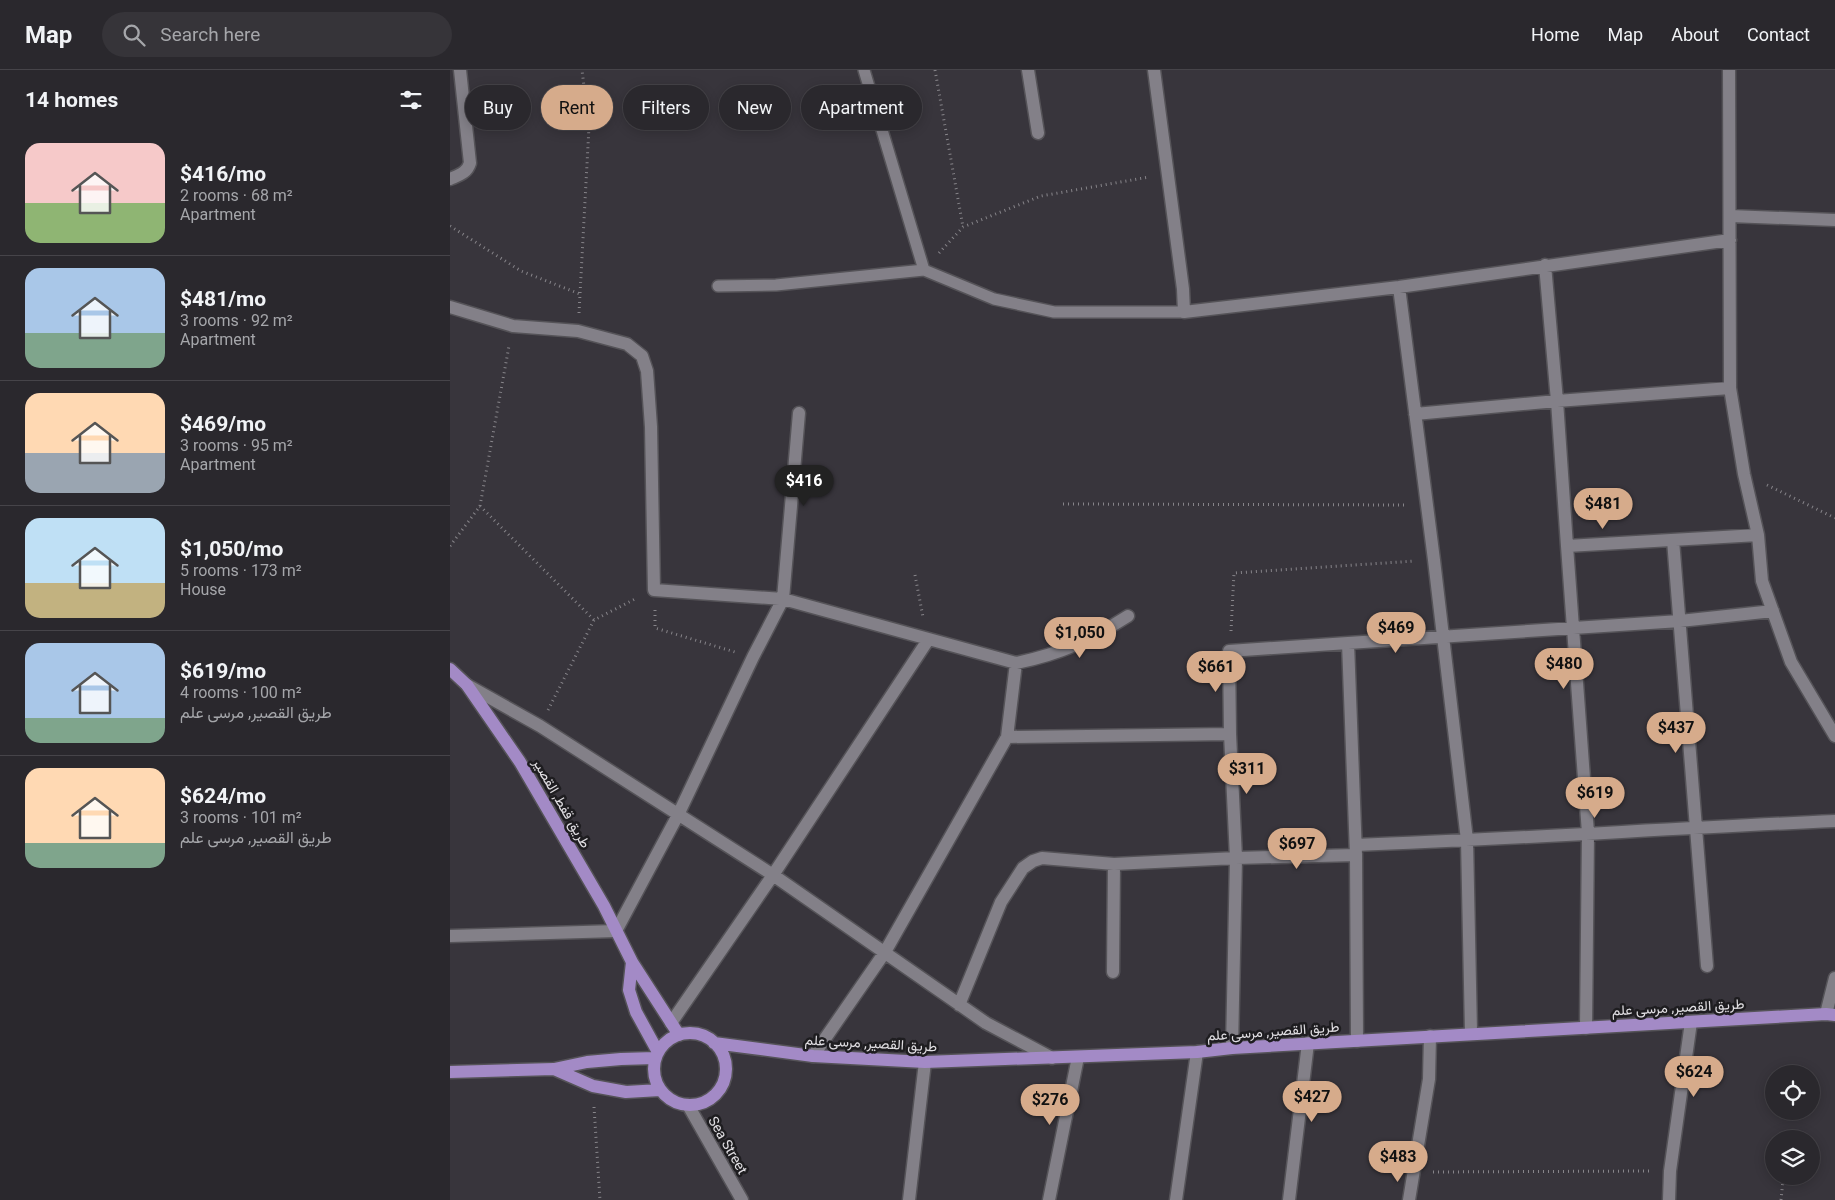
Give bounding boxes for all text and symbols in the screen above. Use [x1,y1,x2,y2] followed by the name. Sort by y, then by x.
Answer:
[102,12,452,57] search box
[25,21,72,49] text: Map
[120,21,148,49] icon: search
[160,23,260,46] text: Search here
[1531,24,1580,45] text: Home
[1608,24,1643,45] text: Map
[1671,24,1719,45] text: About
[1747,24,1810,45] text: Contact
[465,85,531,130] chip: Buy
[541,85,613,130] chip: Rent
[623,85,709,130] chip: Filters
[719,85,791,130] chip: New
[801,85,922,130] chip: Apartment
[397,86,425,114] icon: filters
[25,88,118,112] text: 14 homes
[180,162,266,186] text: $416/mo
[65,163,125,223] icon: home
[180,186,293,205] text: 2 rooms · 68 m²
[180,205,256,224] text: Apartment
[180,287,266,311] text: $481/mo
[65,288,125,348] icon: home
[180,311,293,330] text: 3 rooms · 92 m²
[180,330,256,349] text: Apartment
[180,412,266,436] text: $469/mo
[65,413,125,473] icon: home
[180,436,293,455] text: 3 rooms · 95 m²
[180,455,256,474] text: Apartment
[774,464,834,507] pin: $416
[786,471,822,490] text: $416
[1573,488,1633,530] pin: $481
[1585,494,1621,513] text: $481
[180,537,283,561] text: $1,050/mo
[65,538,125,598] icon: home
[180,561,302,580] text: 5 rooms · 173 m²
[180,580,226,599] text: House
[1366,612,1426,654] pin: $469
[1039,616,1121,659] pin: $1,050
[1378,618,1414,637] text: $469
[1055,623,1105,642] text: $1,050
[1534,648,1594,690] pin: $480
[1186,650,1246,693] pin: $661
[1546,654,1582,673] text: $480
[1198,657,1234,676] text: $661
[180,659,266,683] text: $619/mo
[65,663,125,723] icon: home
[180,683,302,702] text: 4 rooms · 100 m²
[180,703,332,722] text: طريق القصير, مرسى علم
[1646,712,1706,754] pin: $437
[1658,718,1694,737] text: $437
[1217,752,1277,795] pin: $311
[529,755,594,851] street label: طريق قفط, القصير
[1229,759,1265,778] text: $311
[1565,776,1625,819] pin: $619
[1577,783,1613,802] text: $619
[180,784,266,808] text: $624/mo
[65,788,125,848] icon: home
[180,808,302,827] text: 3 rooms · 101 m²
[180,828,332,847] text: طريق القصير, مرسى علم
[1267,828,1327,870] pin: $697
[1279,834,1315,853] text: $697
[1611,996,1745,1019] street label: طريق القصير, مرسى علم
[1206,1018,1340,1045] street label: طريق القصير, مرسى علم
[804,1032,938,1055] street label: طريق القصير, مرسى علم
[1664,1056,1724,1098] pin: $624
[1676,1062,1712,1081] text: $624
[1765,1065,1820,1185] map controls
[1765,1065,1820,1120] button: locate
[1282,1080,1342,1123] pin: $427
[1020,1084,1080,1126] pin: $276
[1294,1087,1330,1106] text: $427
[1032,1090,1068,1109] text: $276
[705,1113,751,1177] street label: Sea Street
[1765,1130,1820,1185] button: layers
[1368,1140,1428,1183] pin: $483
[1380,1147,1416,1166] text: $483

